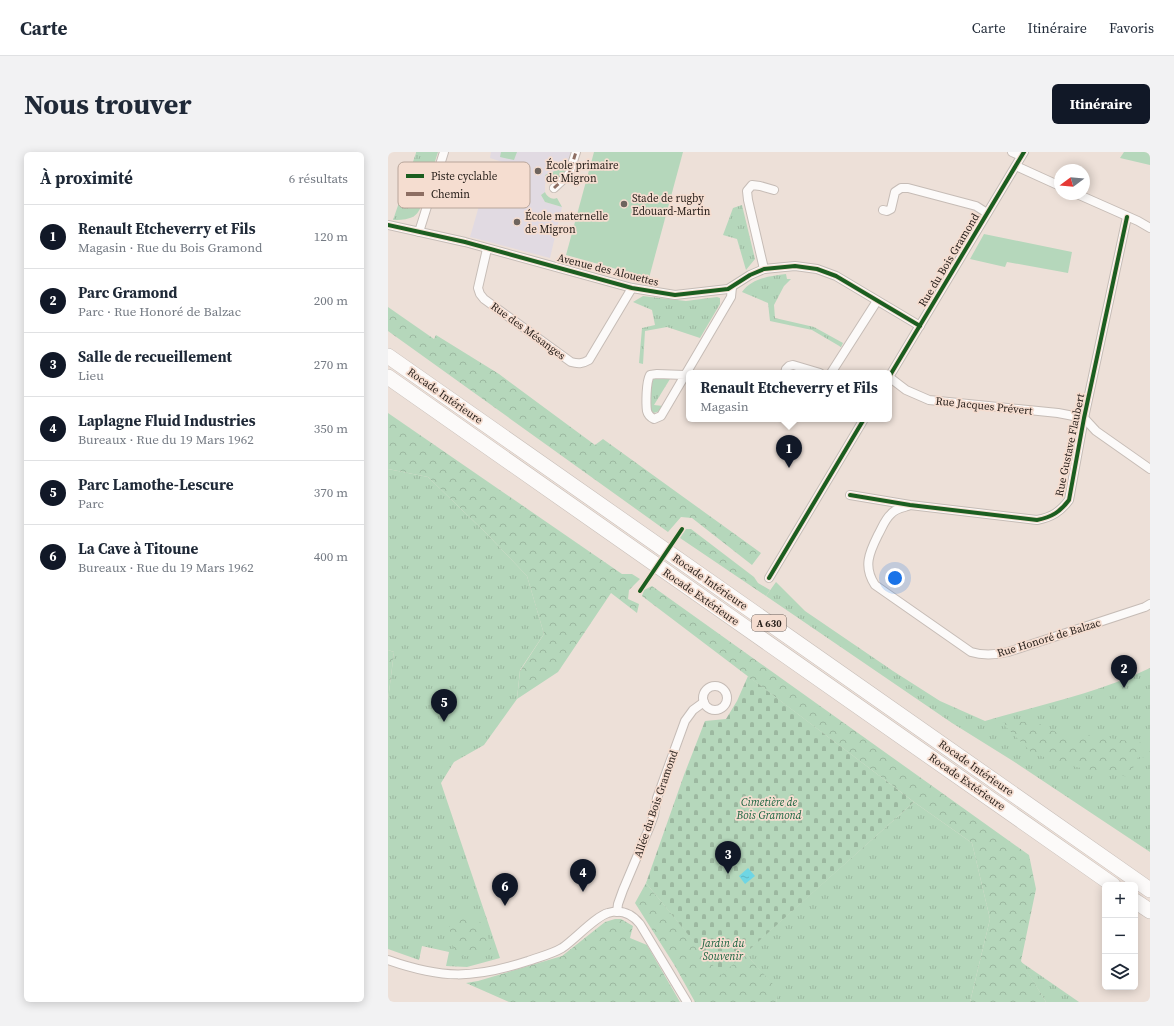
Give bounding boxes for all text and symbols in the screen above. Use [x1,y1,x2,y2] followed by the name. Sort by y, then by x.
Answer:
[20,15,67,41] text: Carte
[972,18,1006,38] text: Carte
[1028,18,1087,38] text: Itinéraire
[1109,18,1154,38] text: Favoris
[1052,84,1150,124] button: Itinéraire
[24,85,191,123] text: Nous trouver
[546,158,619,186] place label: École primaire de Migron
[398,162,530,208] legend
[1054,164,1090,200] north arrow
[40,166,133,190] text: À proximité
[533,166,543,176] marker: École primaire de Migron
[431,169,498,184] text: Piste cyclable
[289,170,348,187] text: 6 résultats
[431,187,470,202] text: Chemin
[632,191,711,219] place label: Stade de rugby Edouard-Martin
[619,199,629,209] marker: Stade de rugby Edouard-Martin
[525,209,608,237] place label: École maternelle de Migron
[915,210,983,310] street label: Rue du Bois Gramond
[512,217,522,227] marker: École maternelle de Migron
[78,218,256,239] text: Renault Etcheverry et Fils
[49,228,57,245] text: 1
[314,228,348,245] text: 120 m
[78,239,262,256] text: Magasin · Rue du Bois Gramond
[556,250,660,290] street label: Avenue des Alouettes
[78,282,177,303] text: Parc Gramond
[49,292,57,309] text: 2
[314,292,348,309] text: 200 m
[488,299,569,363] street label: Rue des Mésanges
[78,303,241,320] text: Parc · Rue Honoré de Balzac
[78,346,232,367] text: Salle de recueillement
[49,356,57,373] text: 3
[314,356,348,373] text: 270 m
[404,364,486,428] street label: Rocade Intérieure
[78,367,104,384] text: Lieu
[686,370,892,422] popup
[700,377,878,398] text: Renault Etcheverry et Fils
[1052,392,1088,498] street label: Rue Gustave Flaubert
[935,393,1034,419] street label: Rue Jacques Prévert
[700,398,749,415] text: Magasin
[78,410,255,431] text: Laplagne Fluid Industries
[49,420,57,437] text: 4
[314,420,348,437] text: 350 m
[78,431,254,448] text: Bureaux · Rue du 19 Mars 1962
[776,435,802,468] pin: 1
[78,474,233,495] text: Parc Lamothe-Lescure
[49,484,57,501] text: 5
[314,484,348,501] text: 370 m
[78,495,104,512] text: Parc
[78,538,198,559] text: La Cave à Titoune
[49,548,57,565] text: 6
[314,548,348,565] text: 400 m
[669,550,751,614] street label: Rocade Intérieure
[78,559,254,576] text: Bureaux · Rue du 19 Mars 1962
[660,565,743,629] street label: Rocade Extérieure
[885,568,905,588] your location
[752,615,786,631] road number: A 630
[995,615,1103,661] street label: Rue Honoré de Balzac
[1111,655,1137,688] pin: 2
[431,689,457,722] pin: 5
[935,736,1017,800] street label: Rocade Intérieure
[631,748,682,860] street label: Allée du Bois Gramond
[926,750,1009,814] street label: Rocade Extérieure
[735,795,802,823] park label: Cimetière de Bois Gramond
[715,841,741,874] pin: 3
[570,859,596,892] pin: 4
[492,873,518,906] pin: 6
[1102,882,1138,990] map controls
[1102,882,1138,918] button: +
[1102,918,1138,954] button: −
[700,936,745,964] park label: Jardin du Souvenir
[1102,954,1138,990] button: layers

